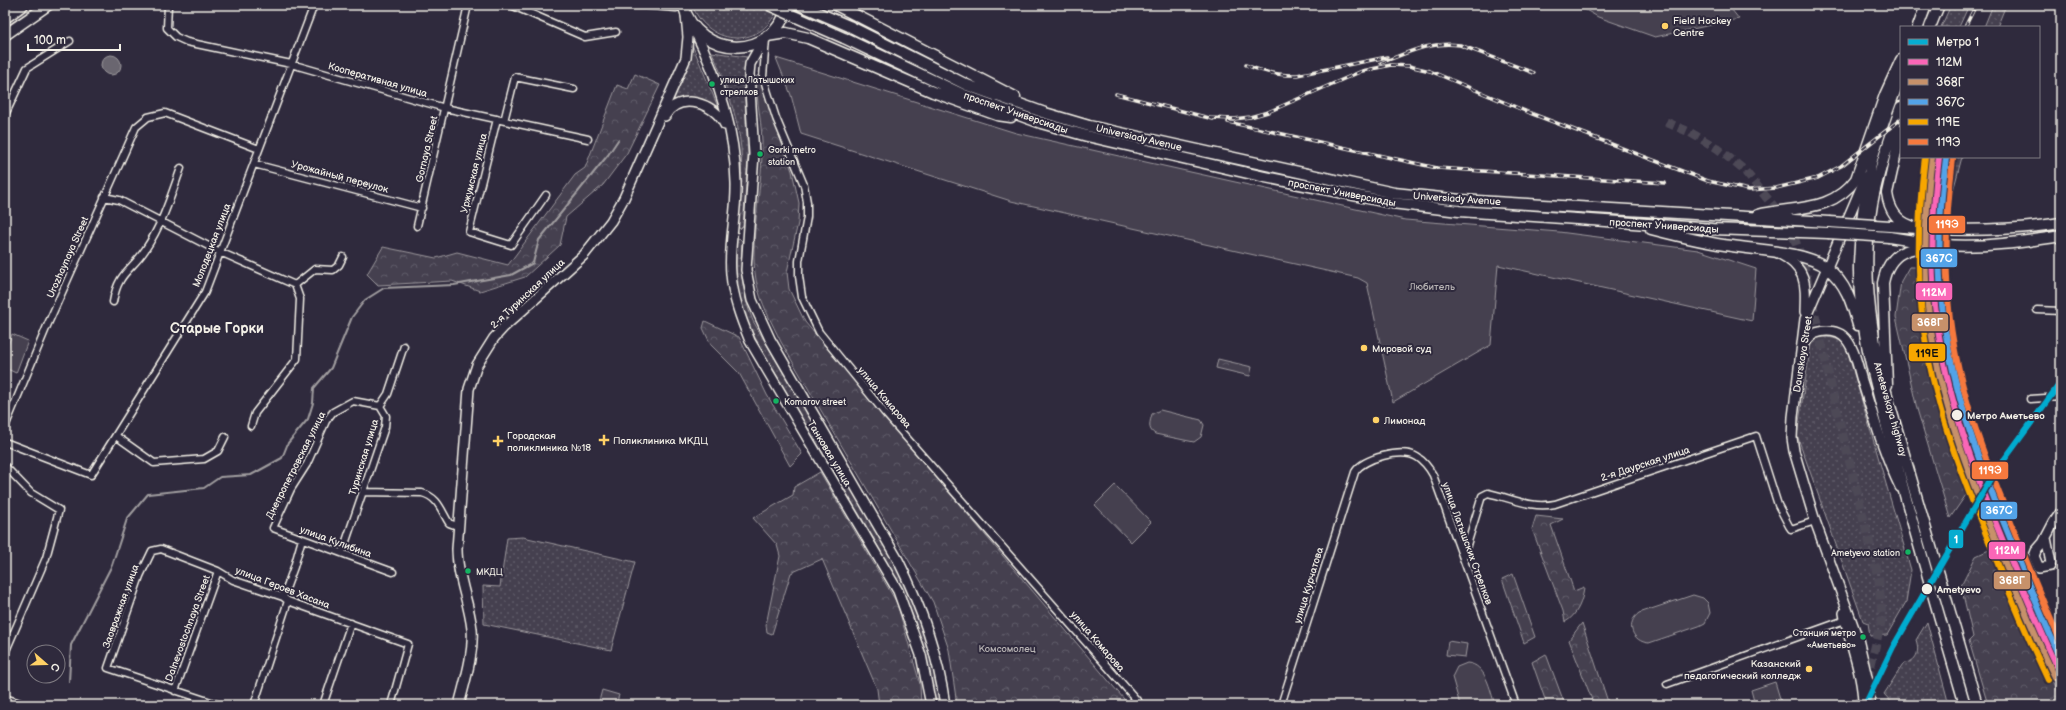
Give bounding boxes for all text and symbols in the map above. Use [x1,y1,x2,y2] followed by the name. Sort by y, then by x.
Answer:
[1673,15,1732,39] place label: Field Hockey Centre
[1660,21,1670,31] marker: Field Hockey Centre
[28,26,120,52] scale bar
[1900,26,2040,158] legend
[34,33,66,48] text: 100 m
[1936,35,1979,50] text: Метро 1
[1936,55,1962,70] text: 112М
[327,60,429,100] street label: Кооперативная улица
[720,75,794,98] place label: улица Латышских стрелков
[1936,75,1965,90] text: 368Г
[707,79,717,89] marker: улица Латышских стрелков
[962,89,1069,136] street label: проспект Универсиады
[1936,95,1965,110] text: 367С
[413,115,440,184] street label: Gornaya Street
[1936,115,1960,130] text: 119Е
[1095,122,1183,154] street label: Universiady Avenue
[458,132,490,215] street label: Уржумская улица
[1936,135,1960,150] text: 119Э
[768,145,816,168] place label: Gorki metro station
[755,149,765,159] marker: Gorki metro station
[290,158,390,196] street label: Урожайный переулок
[1287,177,1397,209] street label: проспект Универсиады
[1413,190,1501,208] street label: Universiady Avenue
[190,202,233,289] street label: Молодецкая улица
[45,215,91,300] street label: Urozhaynaya Street
[1928,215,1966,234] line badge: 119Э
[1609,216,1719,236] street label: проспект Универсиады
[1935,218,1959,231] text: 119Э
[1920,248,1958,268] line badge: 367С
[1926,252,1953,265] text: 367С
[488,256,567,331] street label: 2-я Туринская улица
[1408,281,1455,293] park label: Любитель
[1915,282,1953,301] line badge: 112М
[1921,286,1947,299] text: 112М
[1911,313,1949,332] line badge: 368Г
[1791,315,1815,393] street label: Daurskaya Street
[1917,316,1944,329] text: 368Г
[170,320,264,337] district label: Старые Горки
[1359,343,1369,353] marker: Мировой суд
[1372,343,1431,355] place label: Мировой суд
[1908,343,1946,362] line badge: 119Е
[1916,347,1938,360] text: 119Е
[1871,361,1909,458] street label: Ametevskaya highway
[855,364,913,431] street label: улица Комарова
[771,396,781,406] marker: Komarov street
[784,397,846,408] place label: Komarov street
[1950,408,1964,422] marker: Метро Аметьево
[264,410,328,521] street label: Днепропетровская улица
[1967,410,2045,422] place label: Метро Аметьево
[1371,415,1381,425] marker: Лимонад
[1383,415,1425,427] place label: Лимонад
[347,418,381,497] street label: Туринская улица
[805,418,854,489] street label: Танковая улица
[507,430,591,454] place label: Городская поликлиника №18
[598,434,610,446] marker: Поликлиника МКДЦ
[492,435,504,447] marker: Городская поликлиника №18
[613,435,708,447] place label: Поликлиника МКДЦ
[1599,444,1691,484] street label: 2-я Даурская улица
[1971,461,2009,480] line badge: 119Э
[1978,464,2002,477] text: 119Э
[1439,481,1495,607] street label: улица Латышских Стрелков
[1980,501,2018,520] line badge: 367С
[1986,504,2013,517] text: 367С
[298,523,373,560] street label: улица Кулибина
[1948,529,1964,549] line badge: 1
[1954,533,1958,546] text: 1
[1988,541,2026,560] line badge: 112М
[1994,544,2020,557] text: 112М
[1292,546,1326,625] street label: улица Курчатова
[1903,547,1913,557] marker: Ametyevo station
[1831,548,1900,559] place label: Ametyevo station
[100,563,142,650] street label: Заовражная улица
[234,564,332,612] street label: улица Героев Хасана
[463,566,473,576] marker: МКДЦ
[476,567,503,578] place label: МКДЦ
[1993,571,2031,590] line badge: 368Г
[163,573,213,683] street label: Dalnevostochnaya Street
[1999,574,2026,587] text: 368Г
[1920,582,1934,596] marker: Ametyevo
[1936,584,1981,596] place label: Ametyevo
[1068,609,1127,675] street label: улица Комарова
[1793,628,1856,651] place label: Станция метро «Аметьево»
[1858,632,1868,642] marker: Станция метро «Аметьево»
[978,643,1036,655] park label: Комсомолец
[26,644,66,684] north arrow
[1684,658,1801,682] place label: Казанский педагогический колледж
[47,661,62,673] text: С
[1804,664,1814,674] marker: Казанский педагогический колледж

